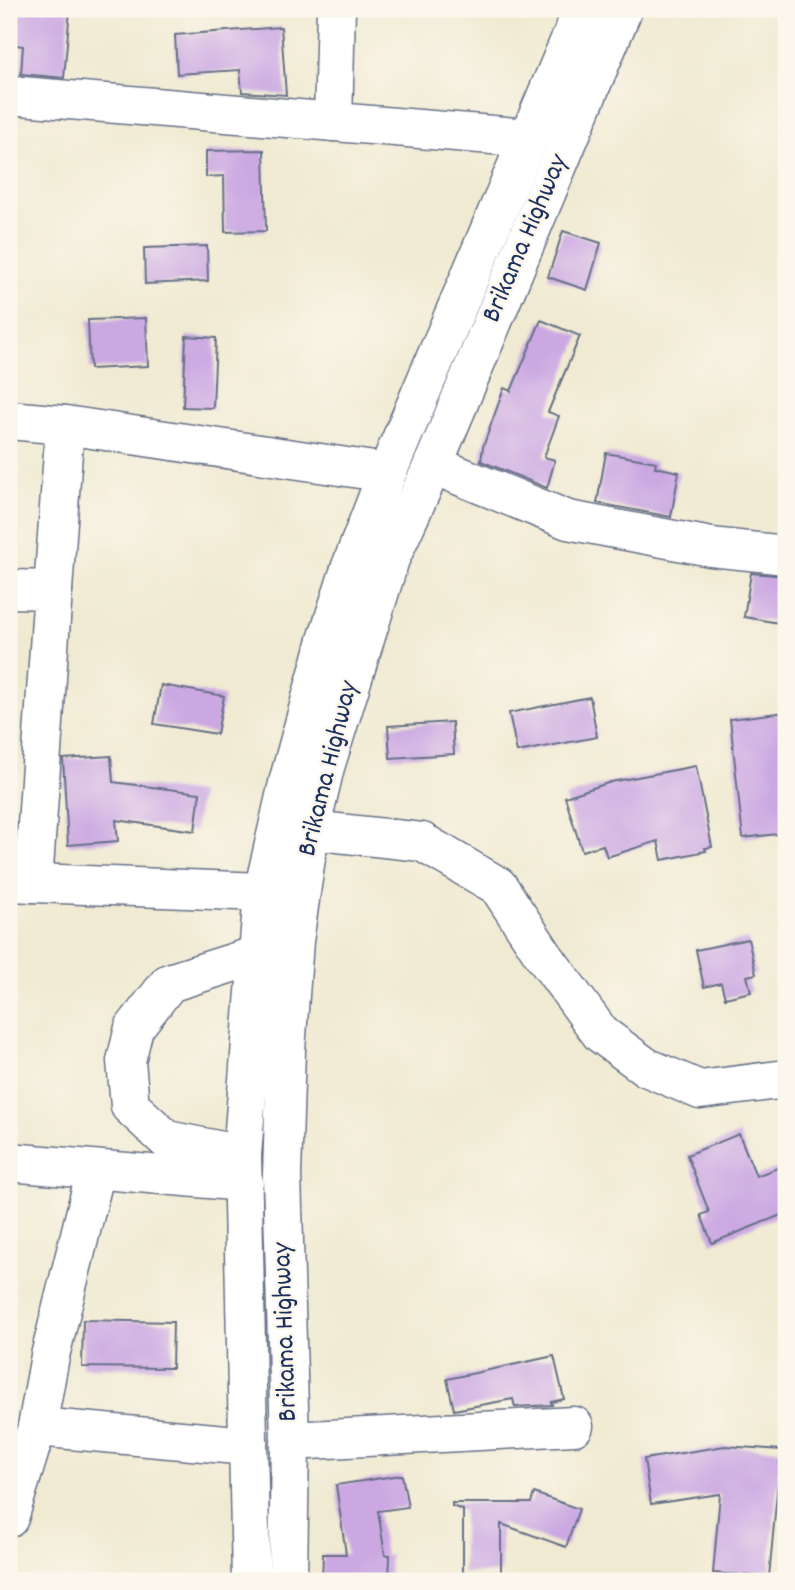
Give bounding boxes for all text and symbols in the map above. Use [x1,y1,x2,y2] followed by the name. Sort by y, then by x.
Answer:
[474,148,581,329] street label: Brikama Highway
[289,677,371,861] street label: Brikama Highway
[264,1241,310,1422] street label: Brikama Highway

